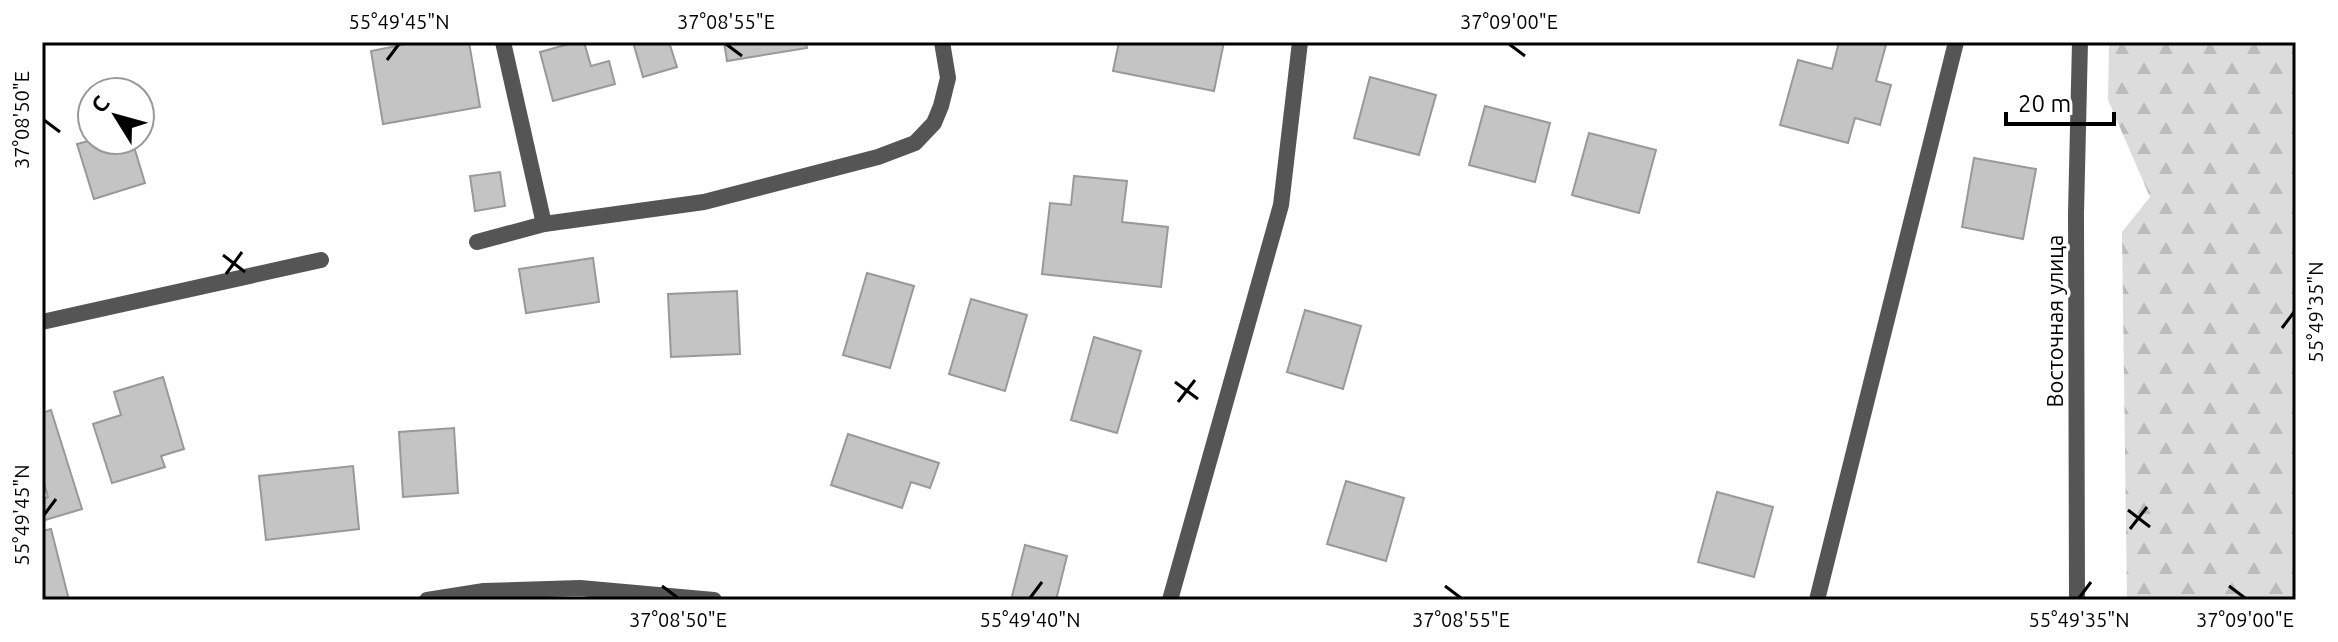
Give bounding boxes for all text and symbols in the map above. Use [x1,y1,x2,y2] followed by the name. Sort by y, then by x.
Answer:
[348,10,450,33] text: 55°49'45"N
[677,10,775,33] text: 37°08'55"E
[1460,10,1558,33] text: 37°09'00"E
[10,71,33,169] text: 37°08'50"E
[76,76,156,156] north arrow
[2006,76,2114,126] scale bar
[2018,90,2071,117] text: 20 m
[85,91,114,117] text: С
[2042,235,2067,407] street label: Восточная улица
[2304,261,2327,363] text: 55°49'35"N
[10,464,33,566] text: 55°49'45"N
[629,608,727,631] text: 37°08'50"E
[979,608,1081,631] text: 55°49'40"N
[1412,608,1510,631] text: 37°08'55"E
[2028,608,2130,631] text: 55°49'35"N
[2196,608,2294,631] text: 37°09'00"E

